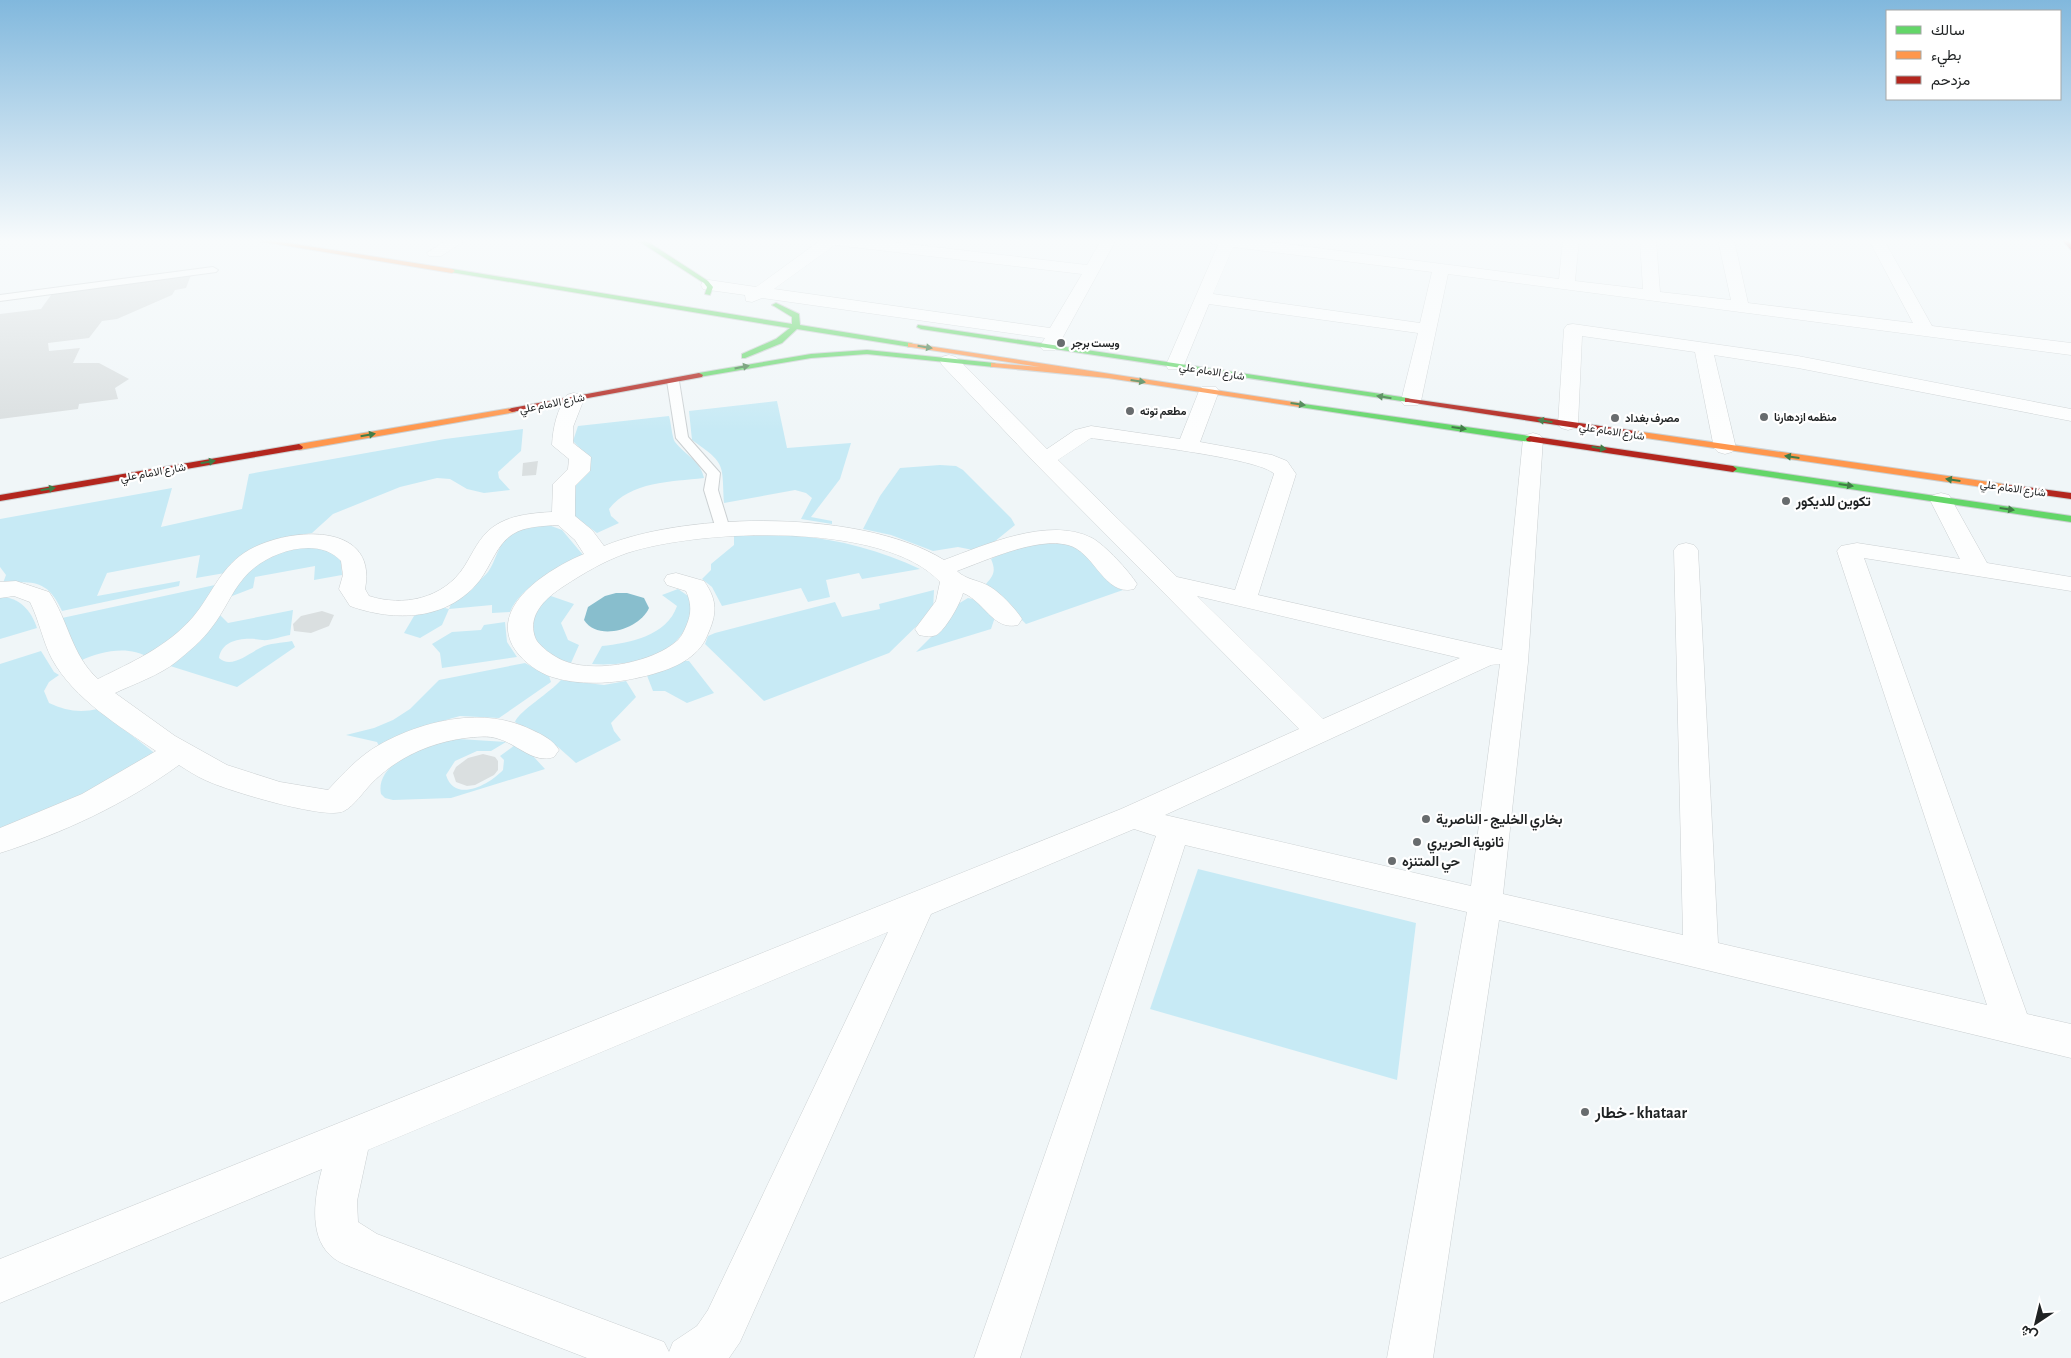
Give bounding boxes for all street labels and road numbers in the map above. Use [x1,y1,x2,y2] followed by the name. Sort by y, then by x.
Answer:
[1178,361,1246,386] street label: شارع الامام علي
[519,392,587,419] street label: شارع الامام علي
[1578,421,1646,446] street label: شارع الامام علي
[120,461,188,488] street label: شارع الامام علي
[1979,478,2047,503] street label: شارع الامام علي

